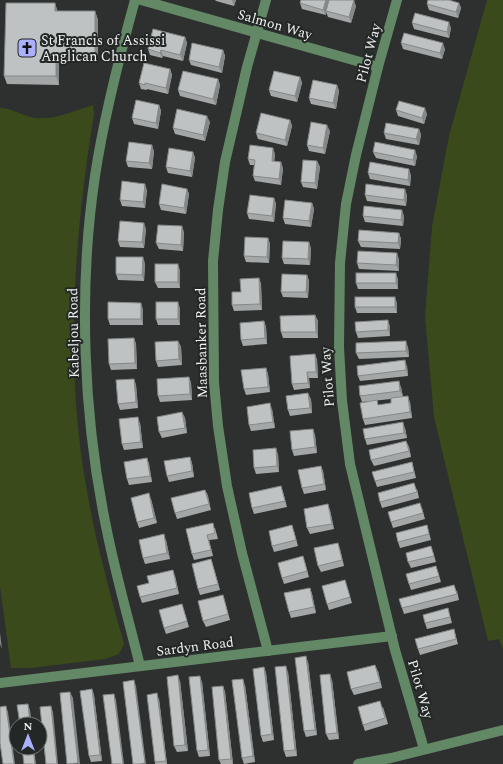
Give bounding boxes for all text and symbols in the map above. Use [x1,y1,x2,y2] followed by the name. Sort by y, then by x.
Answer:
[235,4,316,46] street label: Salmon Way
[351,20,387,85] street label: Pilot Way
[41,30,165,67] place label: St Francis of Assissi Anglican Church
[16,37,38,59] church icon: St Francis of Assissi Anglican Church
[190,287,213,399] street label: Maasbanker Road
[62,288,85,378] street label: Kabeljou Road
[315,345,340,408] street label: Pilot Way
[155,631,235,662] street label: Sardyn Road
[402,657,439,722] street label: Pilot Way
[8,716,48,756] north arrow
[24,718,33,735] text: N

